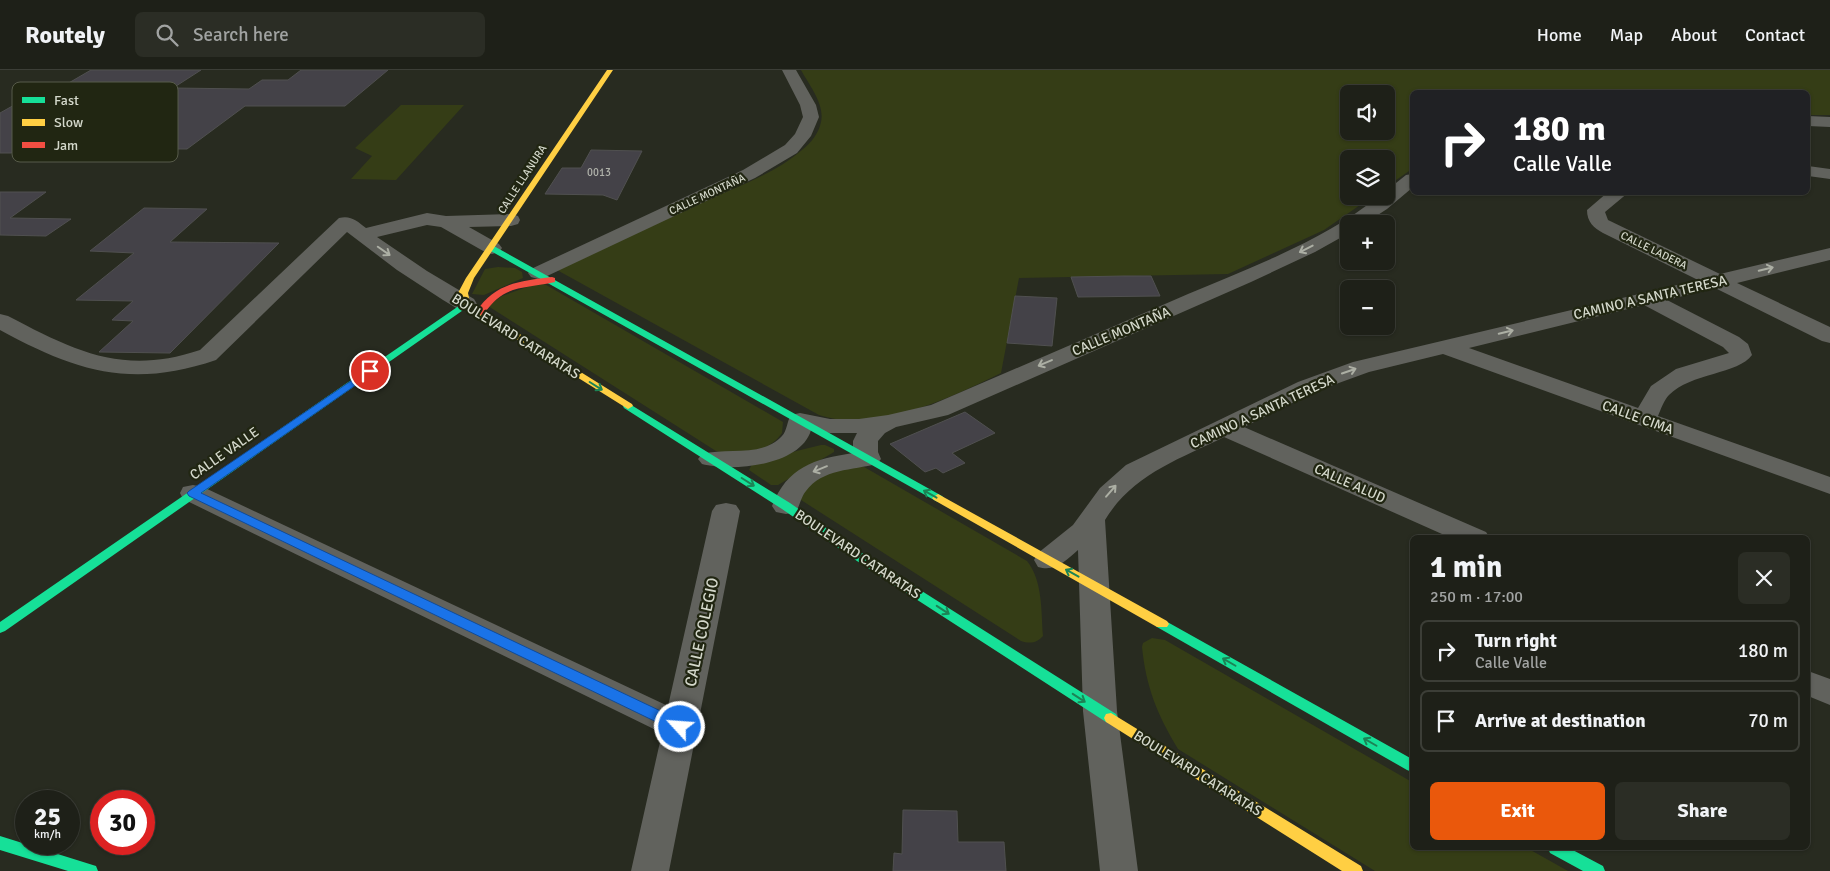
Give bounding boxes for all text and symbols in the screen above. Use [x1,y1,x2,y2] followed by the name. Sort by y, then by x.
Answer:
[135,12,485,57] search box
[25,20,105,50] text: Routely
[153,21,181,49] icon: search
[193,23,289,47] text: Search here
[1537,24,1582,46] text: Home
[1610,24,1643,46] text: Map
[1671,24,1717,46] text: About
[1745,24,1805,46] text: Contact
[12,82,178,162] legend
[1340,85,1395,335] map controls
[1340,85,1395,140] button: sound
[54,92,79,109] text: Fast
[1513,107,1606,150] text: 180 m
[1430,110,1495,175] icon: right
[54,114,83,131] text: Slow
[54,137,78,154] text: Jam
[495,142,550,216] street label: CALLE LLANURA
[1340,150,1395,205] button: layers
[1513,150,1612,177] text: Calle Valle
[587,166,611,179] house number: 0013
[667,171,748,218] street label: CALLE MONTAÑA
[1340,215,1395,270] button: +
[1618,229,1689,272] street label: CALLE LADERA
[1299,245,1314,254] one-way arrow
[377,246,391,256] one-way arrow
[1758,264,1774,273] one-way arrow
[1572,271,1729,323] street label: CAMINO A SANTA TERESA
[1340,280,1395,335] button: −
[449,290,583,383] street label: BOULEVARD CATARATAS
[1070,303,1173,360] street label: CALLE MONTAÑA
[1498,327,1514,336] one-way arrow
[349,350,391,392] pin
[356,357,384,385] icon: arrive
[1038,359,1053,368] one-way arrow
[1340,366,1356,376] one-way arrow
[1188,370,1337,452] street label: CAMINO A SANTA TERESA
[589,381,603,391] one-way arrow
[1600,397,1676,438] street label: CALLE CIMA
[186,423,262,483] street label: CALLE VALLE
[1312,460,1388,507] street label: CALLE ALUD
[813,465,828,474] one-way arrow
[741,478,755,488] one-way arrow
[1105,484,1117,497] one-way arrow
[924,488,938,498] one-way arrow
[792,506,924,603] street label: BOULEVARD CATARATAS
[1430,549,1502,586] text: 1 min
[1738,552,1790,604] button: close
[1065,568,1080,578] one-way arrow
[681,576,723,689] street label: CALLE COLEGIO
[1430,587,1523,607] text: 250 m · 17:00
[935,605,949,615] one-way arrow
[1475,629,1557,653] text: Turn right
[1432,637,1460,665] icon: right
[1738,639,1788,663] text: 180 m
[1475,653,1547,673] text: Calle Valle
[1221,657,1236,667] one-way arrow
[1072,693,1086,703] one-way arrow
[653,700,705,752] position arrow
[1432,707,1460,735] icon: arrive
[1475,709,1646,733] text: Arrive at destination
[1748,709,1788,733] text: 70 m
[1131,727,1265,820] street label: BOULEVARD CATARATAS
[1363,737,1378,747] one-way arrow
[1430,782,1605,840] button: Exit
[1615,782,1790,840] button: Share
[90,790,155,855] speed limit sign: 30
[34,801,61,832] text: 25
[34,827,61,842] text: km/h

